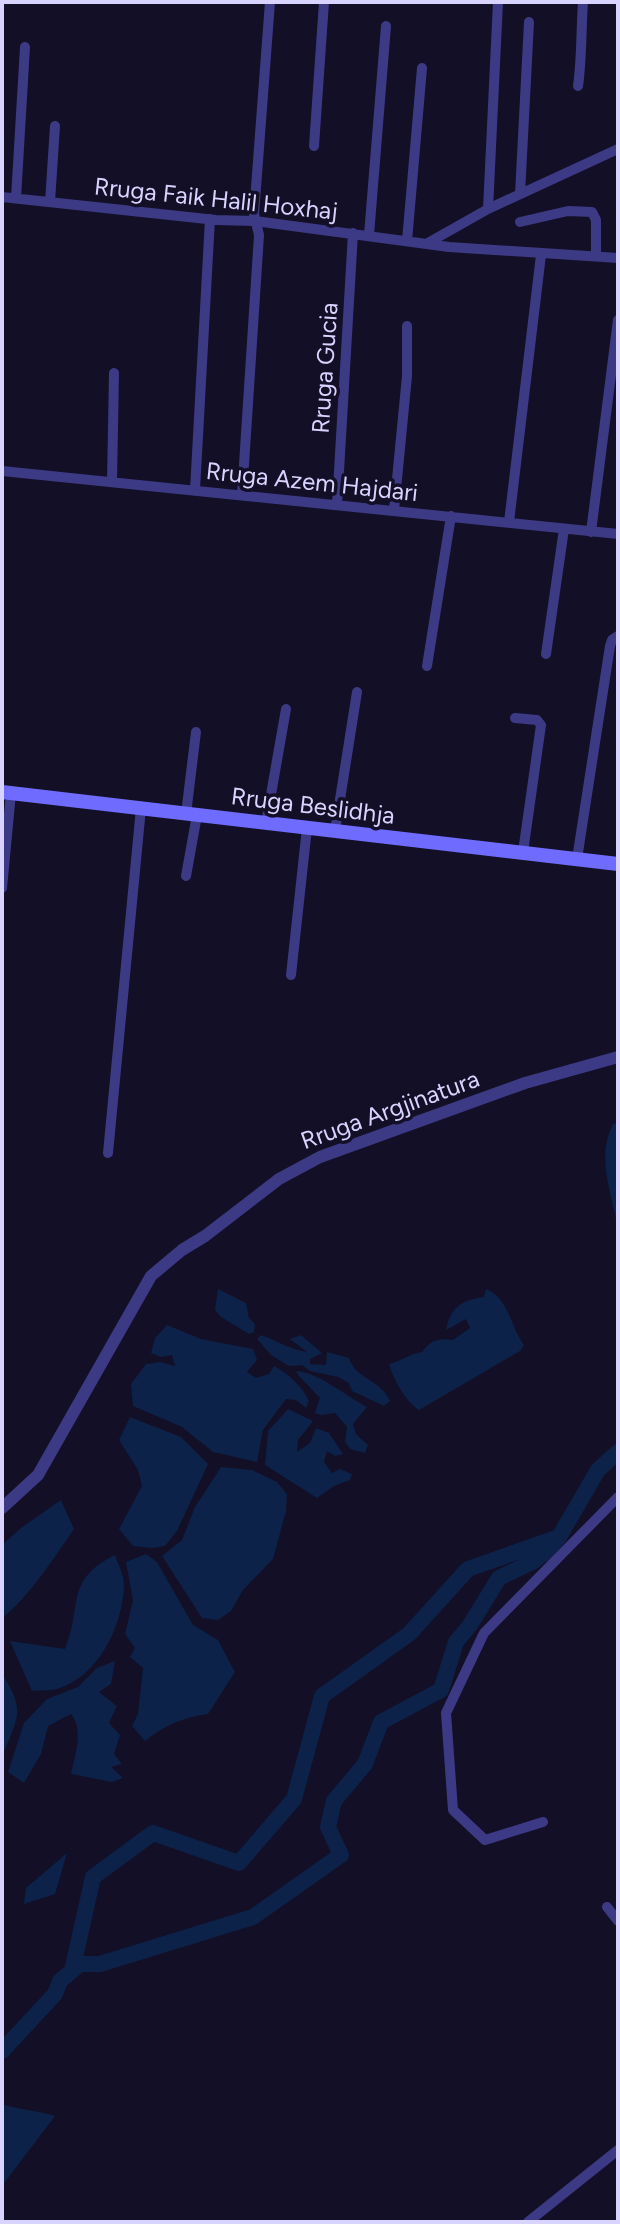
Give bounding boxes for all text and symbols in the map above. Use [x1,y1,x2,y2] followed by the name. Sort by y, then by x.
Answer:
[93,171,339,226] street label: Rruga Faik Halil Hoxhaj
[305,302,344,434] street label: Rruga Gucia
[205,456,419,507] street label: Rruga Azem Hajdari
[230,781,397,830] street label: Rruga Beslidhja
[297,1064,483,1155] street label: Rruga Argjinatura

